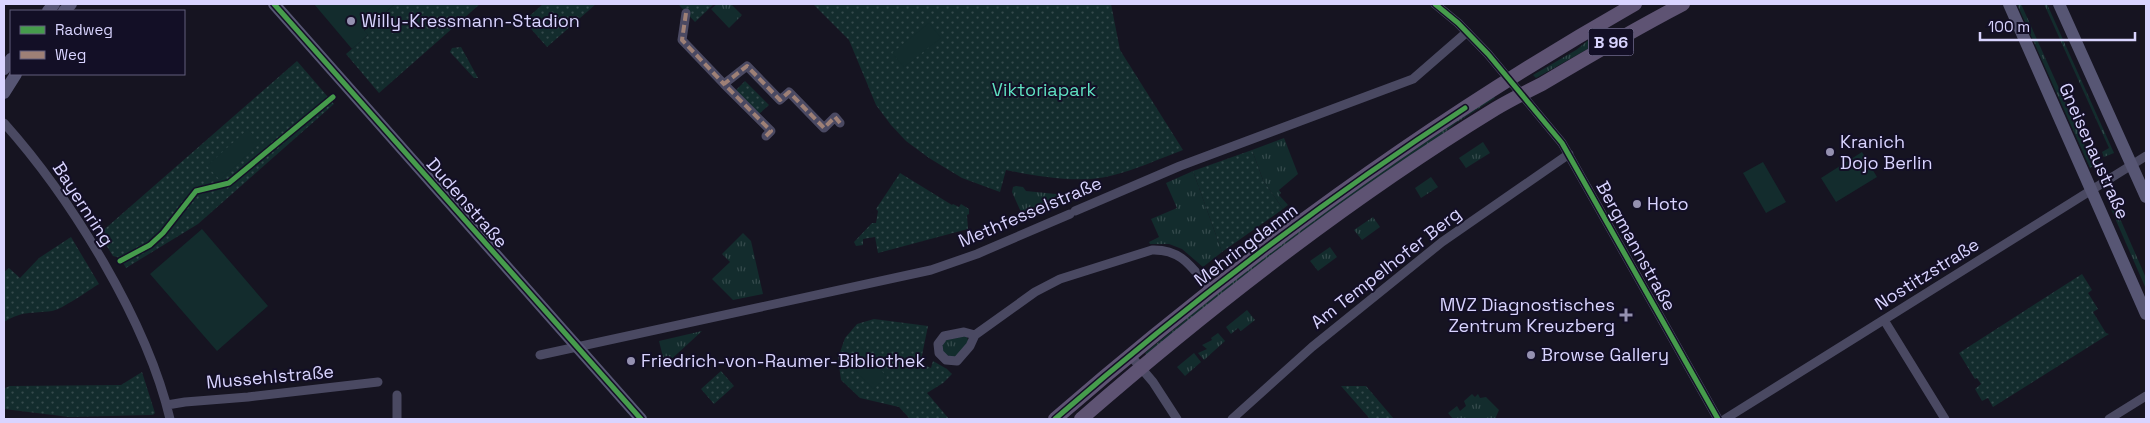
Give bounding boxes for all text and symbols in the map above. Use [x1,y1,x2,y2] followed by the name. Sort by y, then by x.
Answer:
[361,9,580,32] place label: Willy-Kressmann-Stadion
[10,10,185,75] legend
[1980,10,2135,42] scale bar
[345,15,357,27] marker: Willy-Kressmann-Stadion
[1988,17,2030,36] text: 100 m
[55,20,113,39] text: Radweg
[1588,28,1634,56] road number: B 96
[55,45,86,64] text: Weg
[992,78,1096,101] park label: Viktoriapark
[2054,79,2135,222] street label: Gneisenaustraße
[1840,130,1932,174] place label: Kranich Dojo Berlin
[1824,146,1836,158] marker: Kranich Dojo Berlin
[422,153,513,253] street label: Dudenstraße
[48,157,119,250] street label: Bayernring
[955,171,1105,252] street label: Methfesselstraße
[1591,177,1682,315] street label: Bergmannstraße
[1647,192,1689,215] place label: Hoto
[1189,198,1302,291] street label: Mehringdamm
[1631,198,1643,210] marker: Hoto
[1306,202,1465,333] street label: Am Tempelhofer Berg
[1870,232,1983,315] street label: Nostitzstraße
[1440,293,1615,337] place label: MVZ Diagnostisches Zentrum Kreuzberg
[1619,308,1633,322] marker: MVZ Diagnostisches Zentrum Kreuzberg
[1541,343,1669,366] place label: Browse Gallery
[641,349,925,372] place label: Friedrich-von-Raumer-Bibliothek
[1525,349,1537,361] marker: Browse Gallery
[625,355,637,367] marker: Friedrich-von-Raumer-Bibliothek
[205,359,335,394] street label: Mussehlstraße

